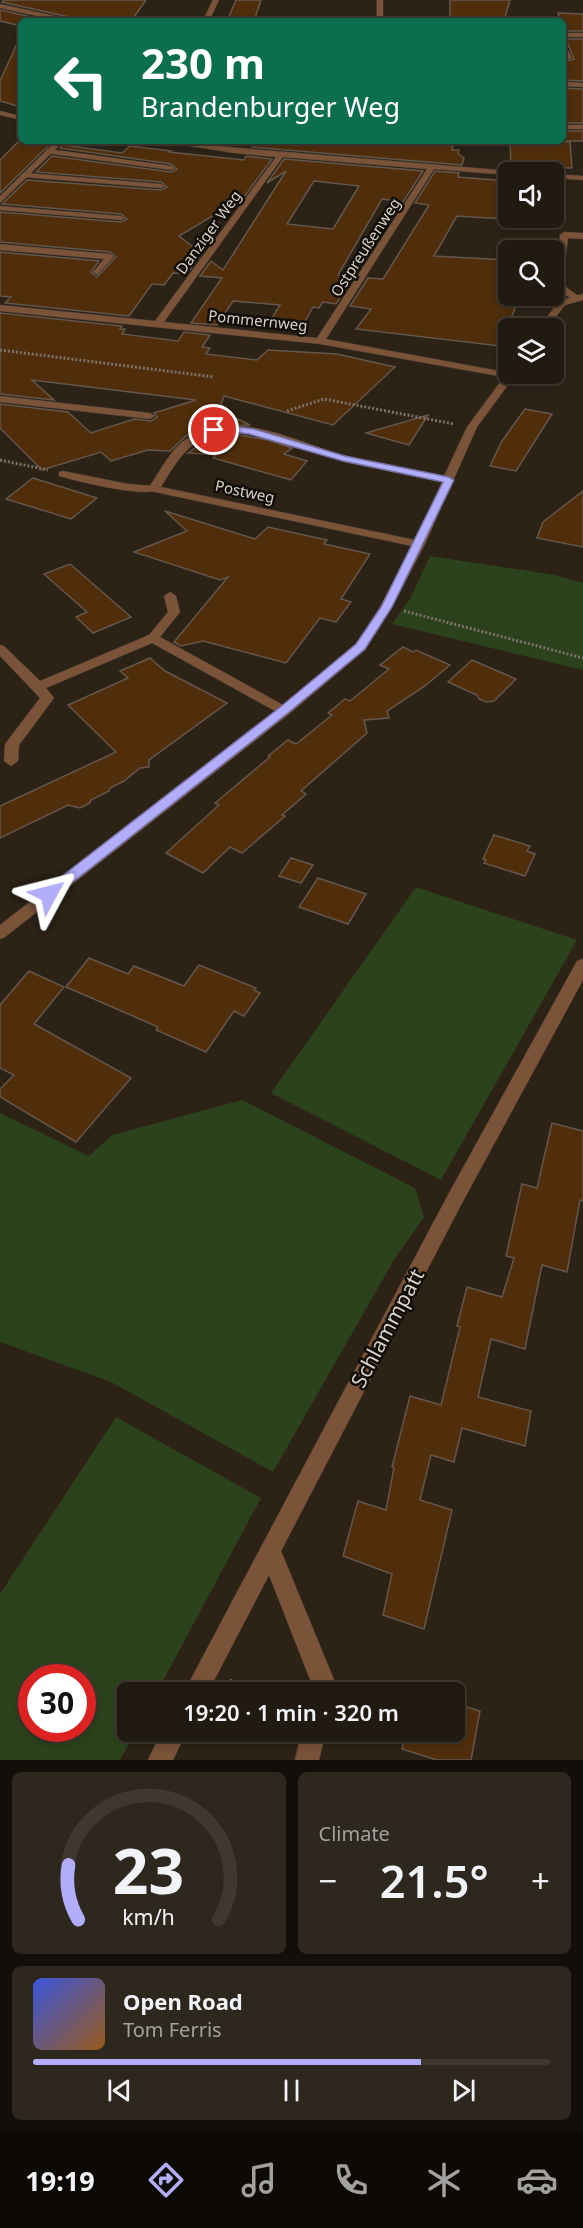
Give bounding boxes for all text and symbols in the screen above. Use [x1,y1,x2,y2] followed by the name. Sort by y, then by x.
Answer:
[141,34,265,91] text: 230 m
[42,42,120,120] icon: left
[141,88,400,125] text: Brandenburger Weg
[498,162,564,384] map controls
[498,162,564,228] button: sound
[171,186,245,278] street label: Danziger Weg
[326,194,404,300] street label: Ostpreußenweg
[498,240,564,306] button: search
[207,305,309,335] street label: Pommernweg
[498,318,564,384] button: layers
[188,404,239,455] pin
[197,413,230,446] icon: arrive
[213,475,277,507] street label: Postweg
[17,862,81,926] position arrow
[344,1263,430,1392] street label: Schlammpatt
[18,1664,96,1742] speed limit sign: 30
[183,1697,399,1727] text: 19:20 · 1 min · 320 m
[319,1820,390,1847] text: Climate
[113,1827,184,1912] text: 23
[380,1850,489,1911] text: 21.5°
[319,1858,337,1903] text: −
[531,1858,550,1903] text: +
[122,1902,175,1931] text: km/h
[123,1986,243,2016] text: Open Road
[123,2016,222,2043] text: Tom Ferris
[103,2074,136,2107] icon: previous
[275,2074,308,2107] icon: pause
[447,2074,480,2107] icon: next
[145,2159,187,2201] icon: directions
[238,2159,280,2201] icon: music
[330,2159,372,2201] icon: phone
[423,2159,465,2201] icon: climate
[516,2159,558,2201] icon: car
[25,2162,95,2199] text: 19:19

